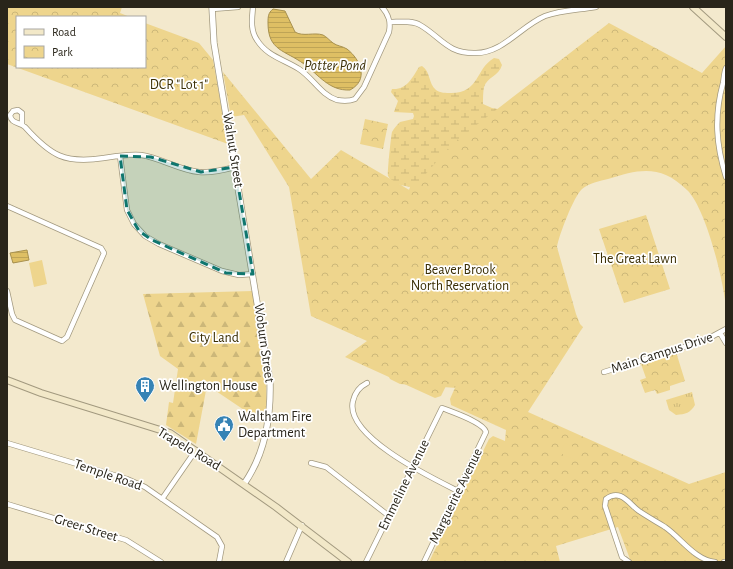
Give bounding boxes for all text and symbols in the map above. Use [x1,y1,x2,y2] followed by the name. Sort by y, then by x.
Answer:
[16,16,146,68] legend
[52,26,76,38] text: Road
[52,46,73,58] text: Park
[304,58,366,73] water label: Potter Pond
[150,78,208,92] park label: DCR "Lot 1"
[220,111,246,189] street label: Walnut Street
[593,252,677,266] park label: The Great Lawn
[411,263,509,293] park label: Beaver Brook North Reservation
[252,302,277,384] street label: Woburn Street
[609,330,715,376] street label: Main Campus Drive
[189,331,239,345] park label: City Land
[134,375,156,403] building icon: Wellington House
[159,379,257,393] place label: Wellington House
[238,410,312,440] place label: Waltham Fire Department
[213,414,235,442] public building icon: Waltham Fire Department
[155,425,223,473] street label: Trapelo Road
[376,437,432,533] street label: Emmeline Avenue
[427,446,485,546] street label: Marguerite Avenue
[72,457,144,493] street label: Temple Road
[53,512,120,544] street label: Greer Street

